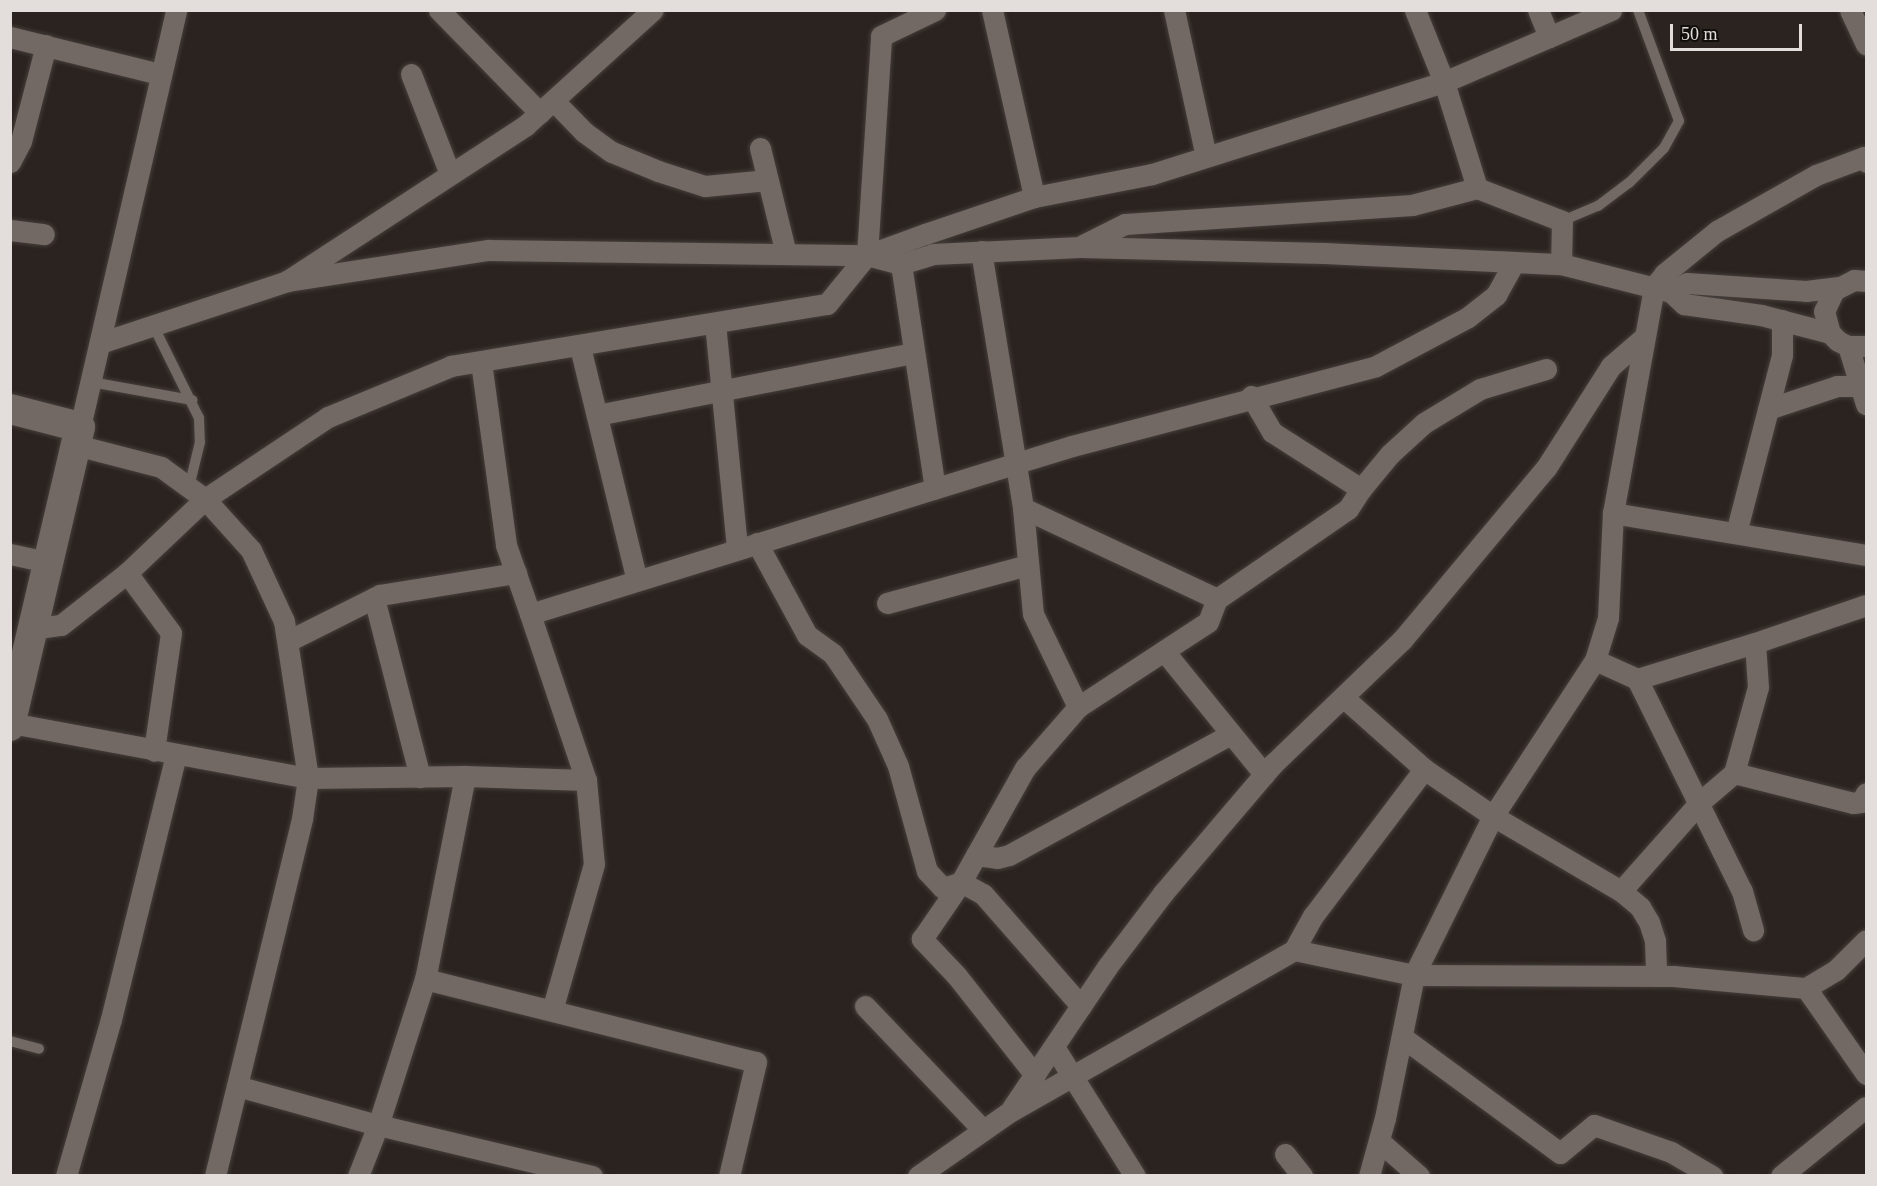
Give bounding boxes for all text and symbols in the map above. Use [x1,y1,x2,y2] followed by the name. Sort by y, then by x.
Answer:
[1673,12,1805,50] scale bar
[1681,24,1718,44] text: 50 m

